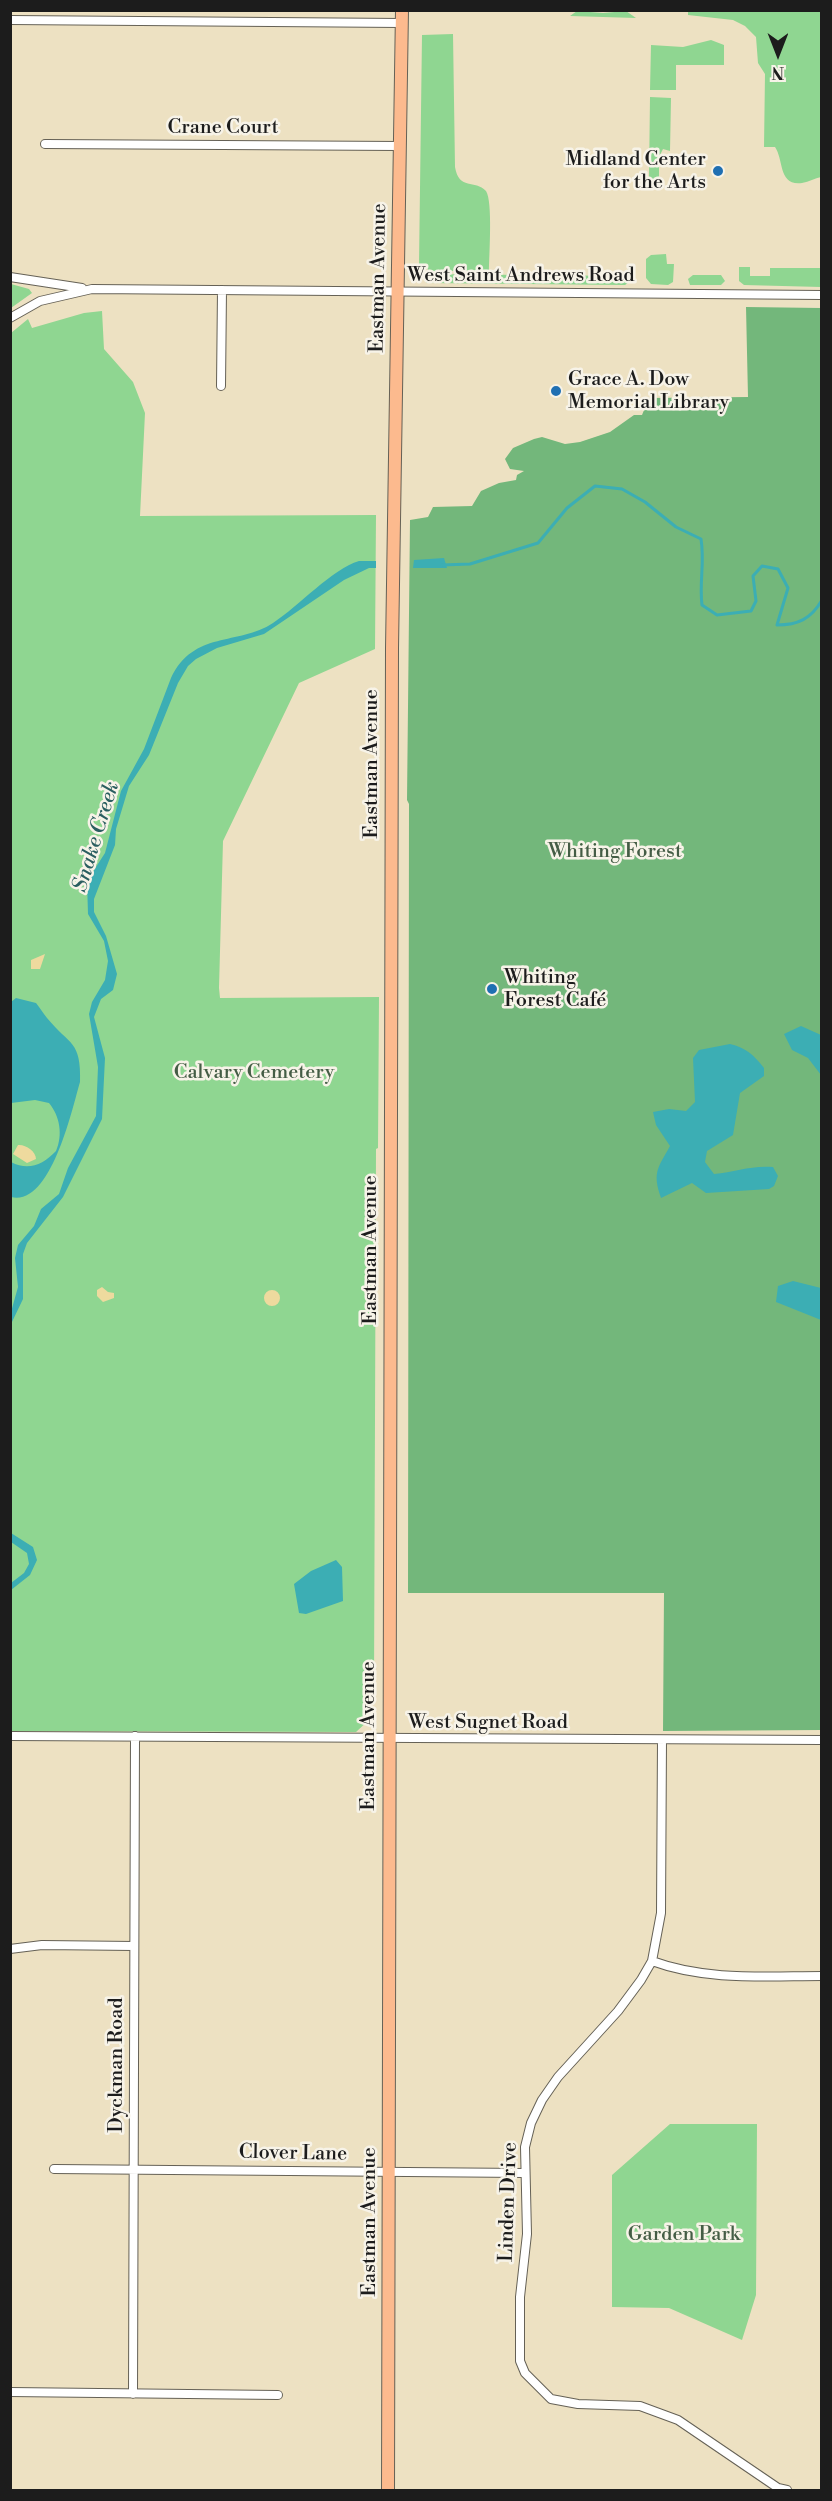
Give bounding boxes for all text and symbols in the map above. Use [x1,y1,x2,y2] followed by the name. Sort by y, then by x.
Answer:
[748,24,808,84] north arrow
[772,62,784,82] text: N
[167,116,279,140] street label: Crane Court
[566,148,706,195] place label: Midland Center for the Arts
[711,164,725,178] marker: Midland Center for the Arts
[366,203,392,353] street label: Eastman Avenue
[407,264,635,288] street label: West Saint Andrews Road
[568,368,729,415] place label: Grace A. Dow Memorial Library
[549,384,563,398] marker: Grace A. Dow Memorial Library
[360,689,384,839] street label: Eastman Avenue
[68,779,126,895] water label: Snake Creek
[548,840,682,864] park label: Whiting Forest
[504,966,606,1013] place label: Whiting Forest Café
[485,982,499,996] marker: Whiting Forest Café
[174,1061,334,1085] park label: Calvary Cemetery
[359,1175,383,1325] street label: Eastman Avenue
[357,1661,381,1811] street label: Eastman Avenue
[408,1711,568,1735] street label: West Sugnet Road
[105,1997,129,2133] street label: Dyckman Road
[239,2141,347,2167] street label: Clover Lane
[495,2142,523,2262] street label: Linden Drive
[358,2147,382,2297] street label: Eastman Avenue
[628,2223,740,2247] park label: Garden Park

